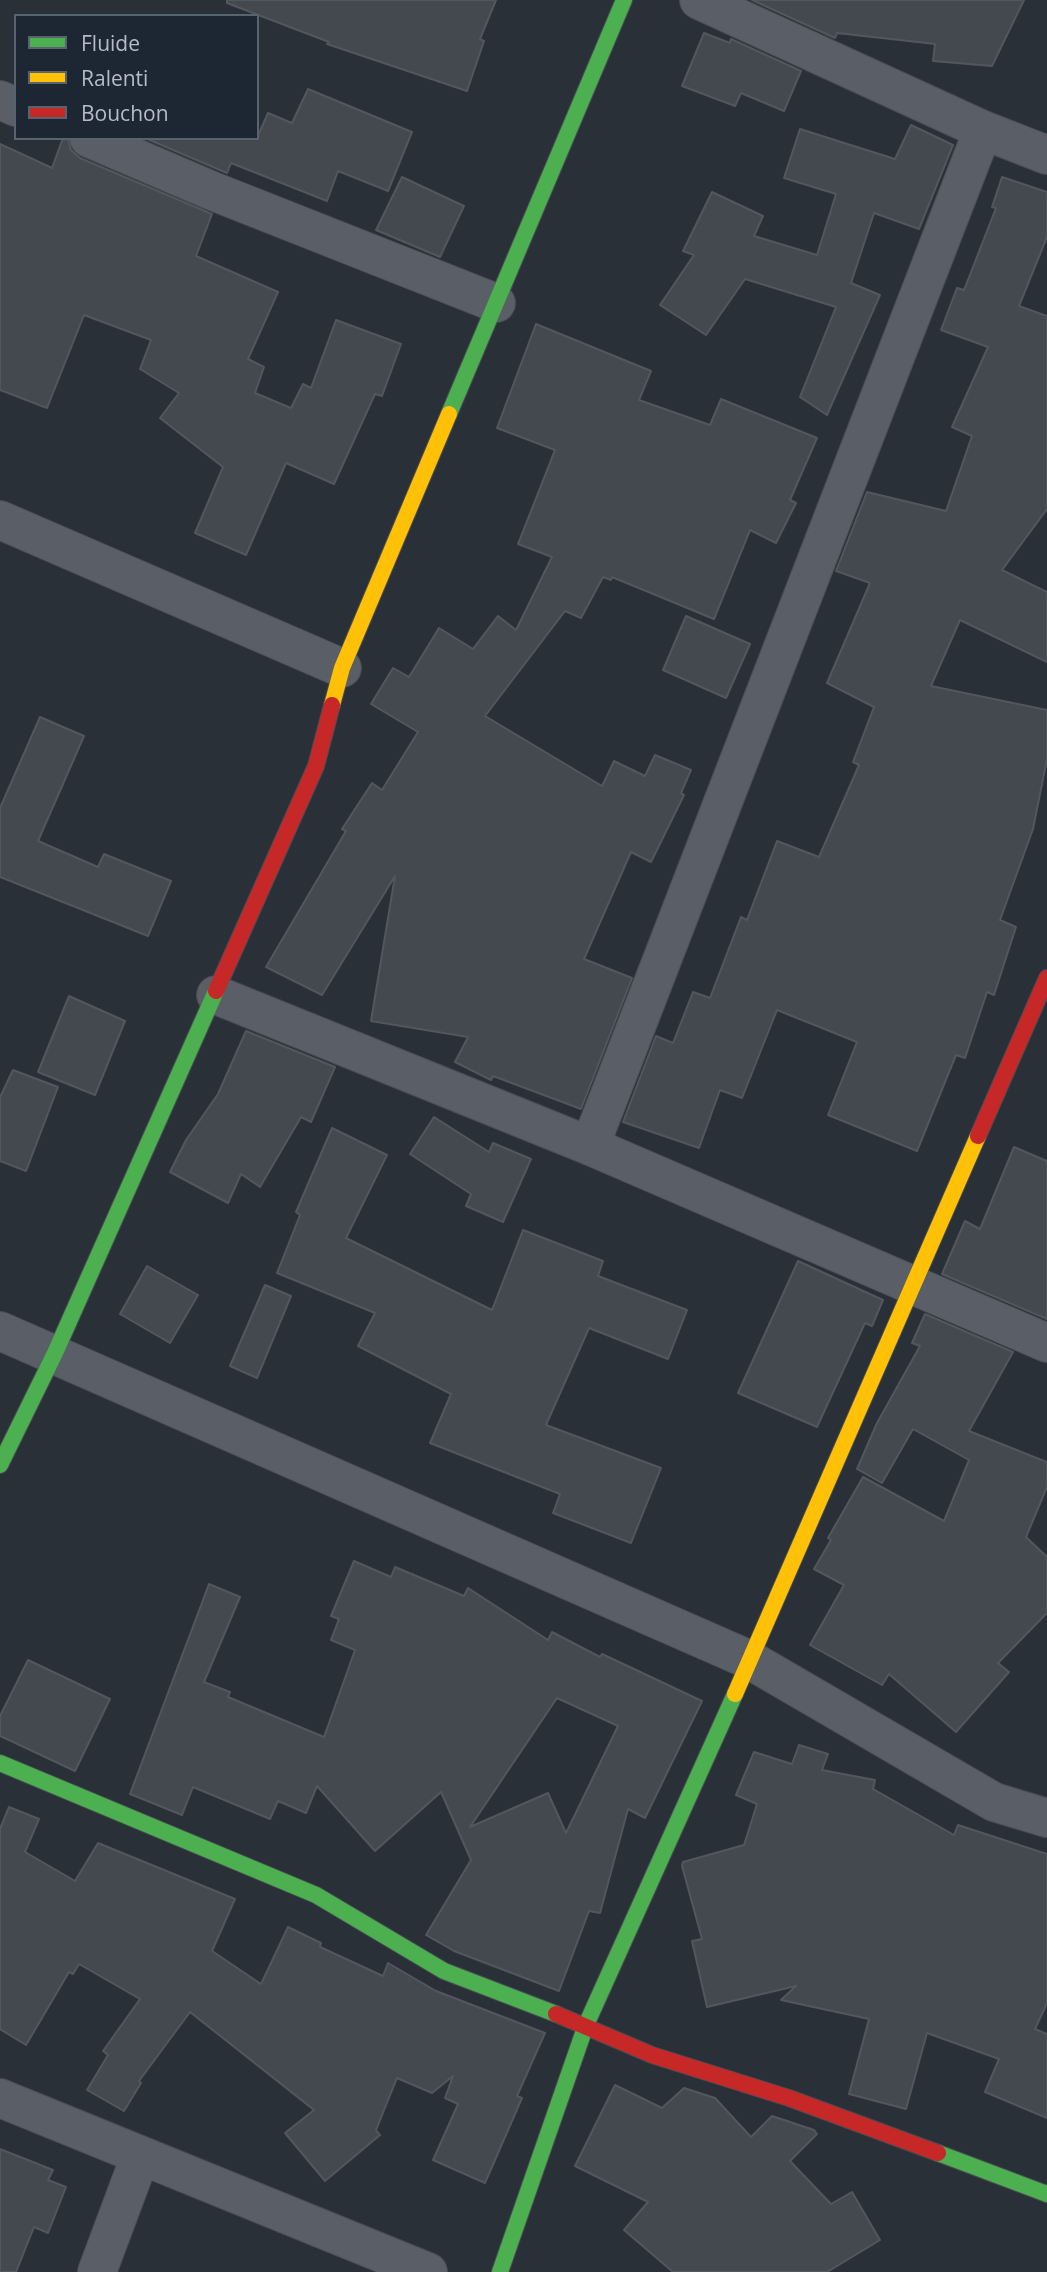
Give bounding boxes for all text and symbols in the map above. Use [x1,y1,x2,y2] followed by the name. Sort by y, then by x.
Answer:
[14,14,259,140] legend
[81,29,140,57] text: Fluide
[81,64,148,92] text: Ralenti
[81,99,169,127] text: Bouchon

